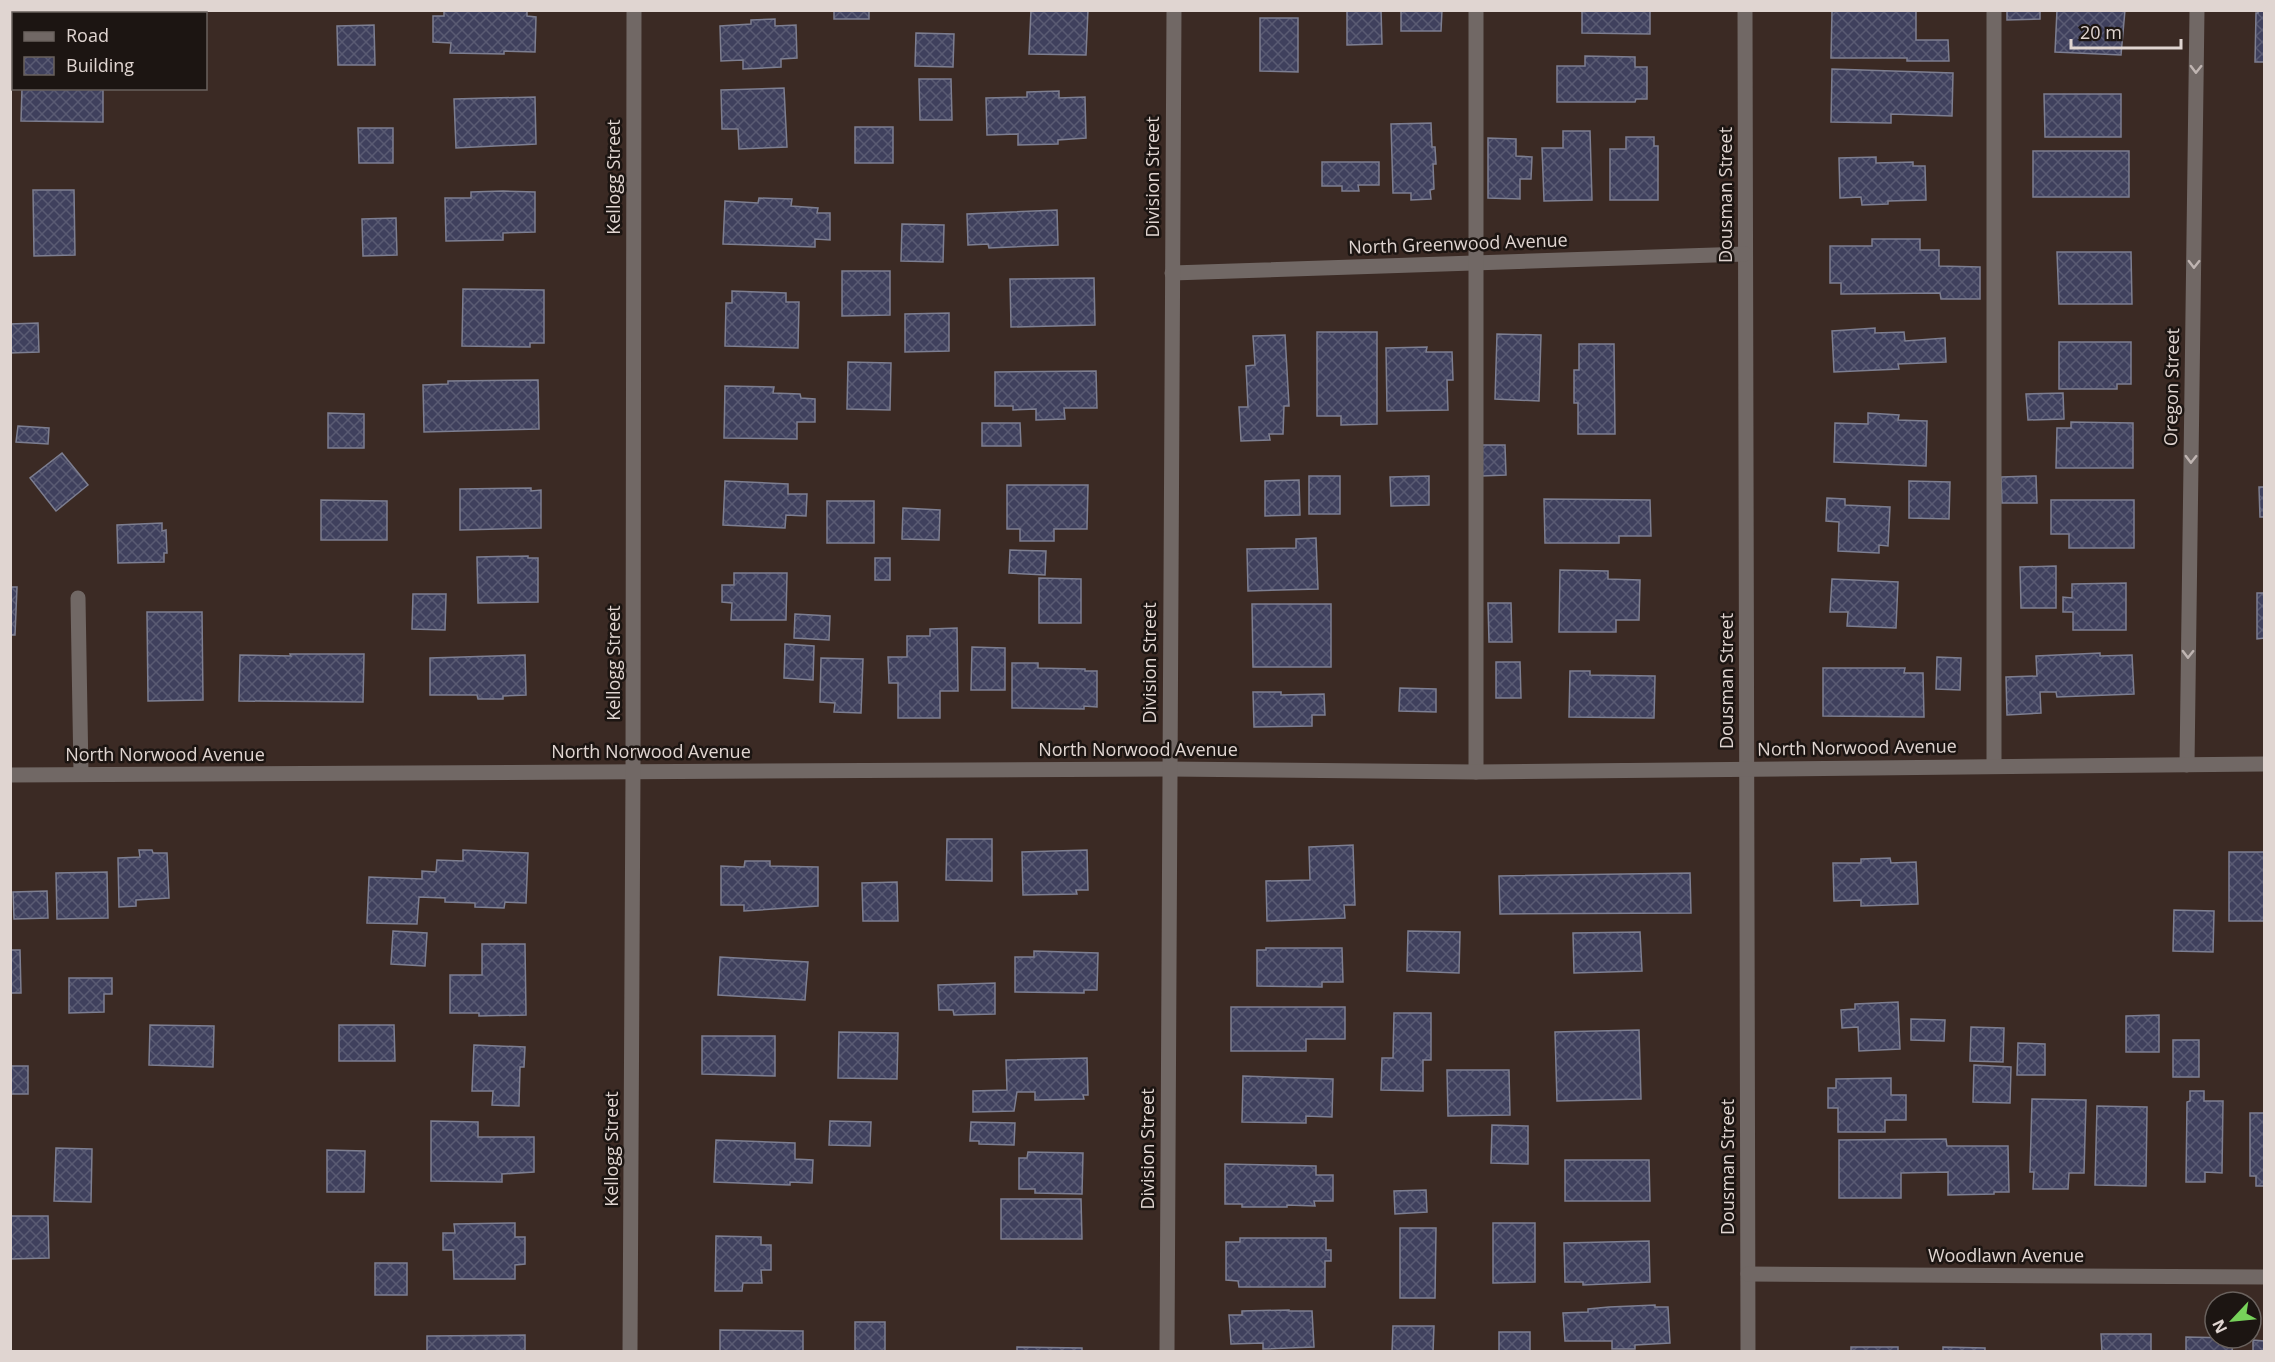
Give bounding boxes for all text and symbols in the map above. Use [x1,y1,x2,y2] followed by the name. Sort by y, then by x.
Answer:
[12,12,207,90] legend
[2071,12,2180,50] scale bar
[2080,20,2122,44] text: 20 m
[66,23,109,47] text: Road
[66,53,134,77] text: Building
[2190,64,2202,73] one-way arrow
[1140,116,1164,238] street label: Division Street
[601,119,625,235] street label: Kellogg Street
[1713,127,1737,263] street label: Dousman Street
[1348,227,1568,259] street label: North Greenwood Avenue
[2187,259,2200,268] one-way arrow
[2158,328,2184,446] street label: Oregon Street
[2185,454,2197,463] one-way arrow
[1137,602,1161,724] street label: Division Street
[601,605,625,721] street label: Kellogg Street
[1714,613,1738,749] street label: Dousman Street
[2182,649,2195,658] one-way arrow
[1757,733,1957,761] street label: North Norwood Avenue
[1038,737,1238,761] street label: North Norwood Avenue
[551,739,751,763] street label: North Norwood Avenue
[65,742,265,766] street label: North Norwood Avenue
[1135,1088,1159,1210] street label: Division Street
[599,1091,623,1207] street label: Kellogg Street
[1715,1099,1739,1235] street label: Dousman Street
[1928,1243,2084,1267] street label: Woodlawn Avenue
[2203,1290,2263,1350] north arrow
[2207,1316,2232,1337] text: N

